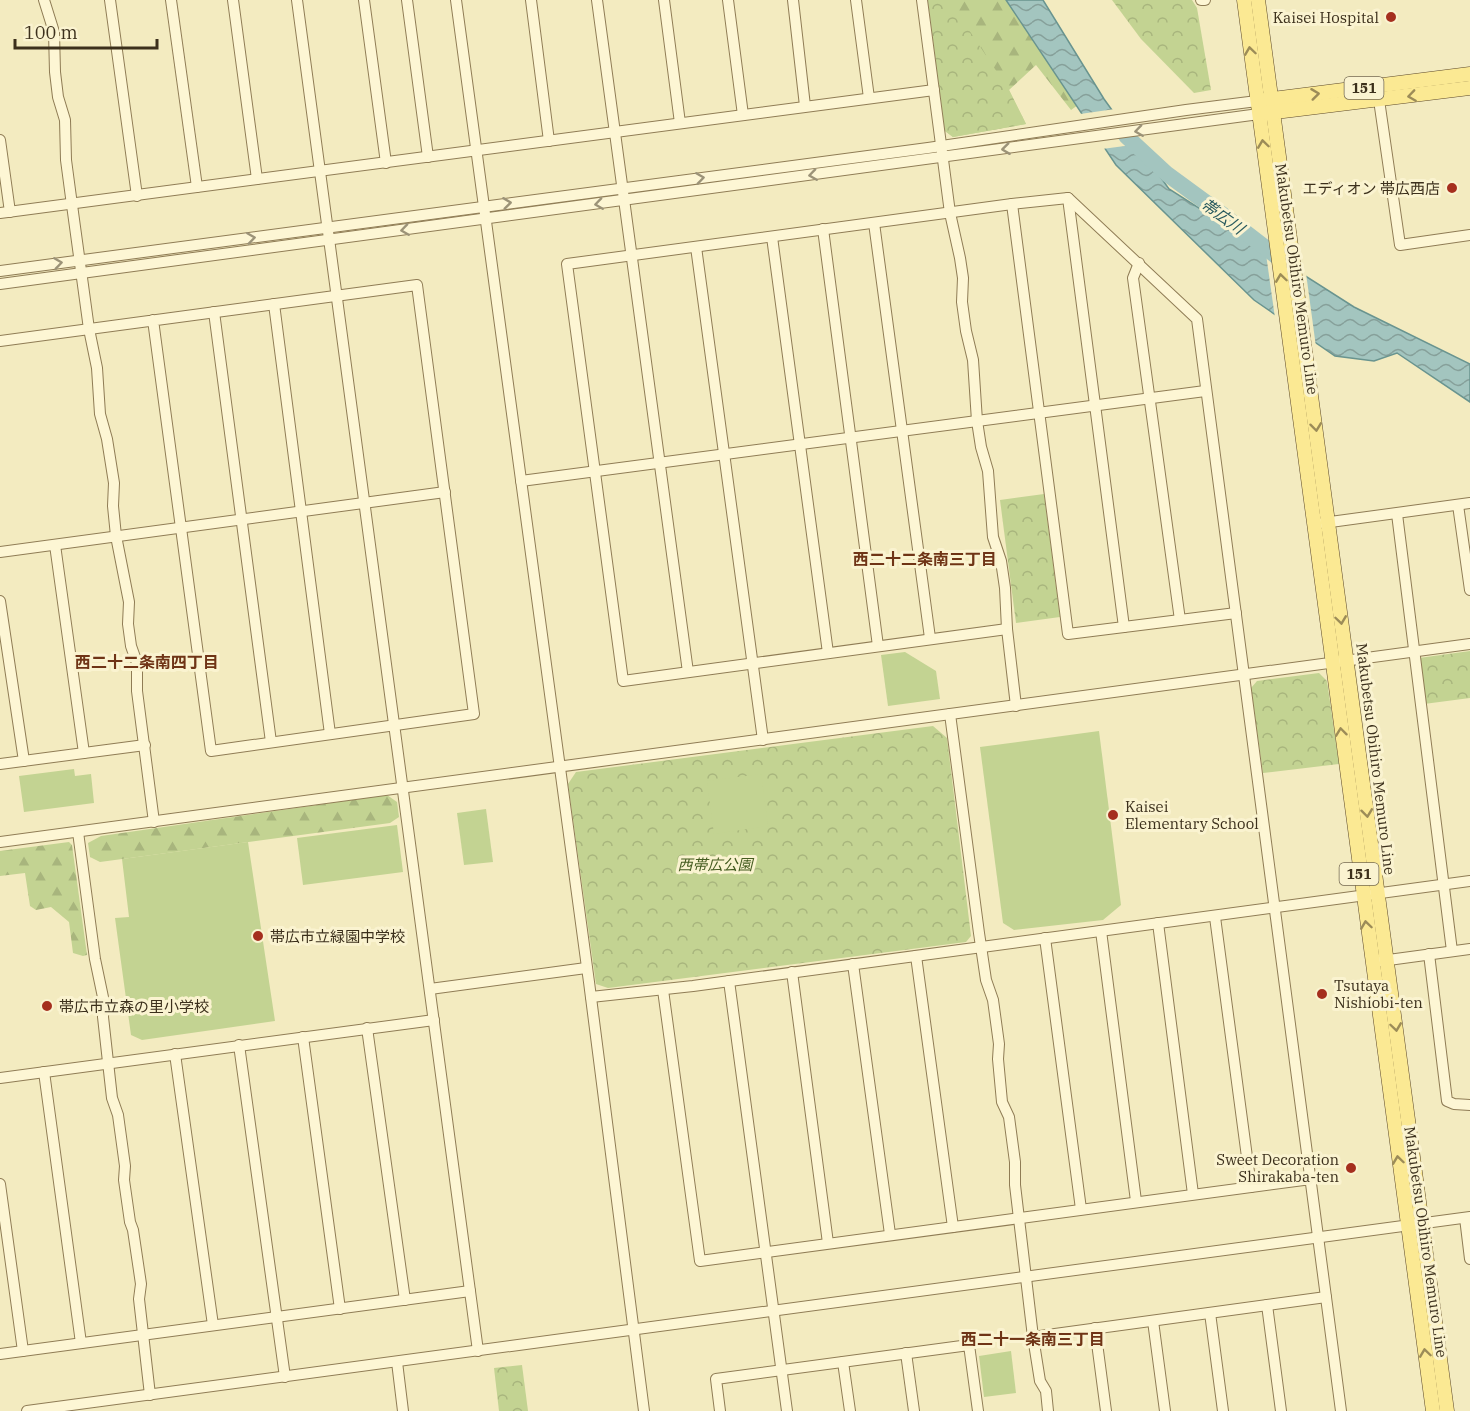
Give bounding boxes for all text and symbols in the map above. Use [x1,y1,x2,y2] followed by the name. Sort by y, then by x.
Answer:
[1273,8,1379,27] place label: Kaisei Hospital
[1384,10,1398,24] marker: Kaisei Hospital
[15,12,158,50] scale bar
[24,21,78,44] text: 100 m
[1245,46,1257,55] one-way arrow
[1344,77,1384,99] road number: 151
[1311,88,1320,100] one-way arrow
[1407,89,1417,101] one-way arrow
[1135,125,1144,137] one-way arrow
[1257,140,1270,149] one-way arrow
[1001,142,1011,155] one-way arrow
[1271,162,1323,396] street label: Makubetsu Obihiro Memuro Line
[808,168,817,180] one-way arrow
[696,172,705,185] one-way arrow
[1303,179,1440,198] place label: エディオン 帯広西店
[1445,181,1459,195] marker: エディオン 帯広西店
[1198,194,1250,239] water label: 帯広川
[502,197,512,210] one-way arrow
[594,197,603,209] one-way arrow
[401,223,410,235] one-way arrow
[247,232,256,244] one-way arrow
[53,257,63,270] one-way arrow
[1275,274,1287,283] one-way arrow
[1309,422,1322,431] one-way arrow
[853,549,997,569] district label: 西二十二条南三丁目
[1335,615,1347,624] one-way arrow
[1352,642,1400,876] street label: Makubetsu Obihiro Memuro Line
[75,652,219,672] district label: 西二十二条南四丁目
[1335,727,1347,736] one-way arrow
[1125,797,1259,833] place label: Kaisei Elementary School
[1106,808,1120,822] marker: Kaisei Elementary School
[1360,809,1373,818] one-way arrow
[677,855,754,874] park label: 西帯広公園
[1340,863,1378,885] road number: 151
[1361,920,1373,930] one-way arrow
[270,927,405,946] place label: 帯広市立緑園中学校
[251,929,265,943] marker: 帯広市立緑園中学校
[1334,976,1423,1012] place label: Tsutaya Nishiobi-ten
[1315,987,1329,1001] marker: Tsutaya Nishiobi-ten
[59,997,209,1016] place label: 帯広市立森の里小学校
[40,999,54,1013] marker: 帯広市立森の里小学校
[1389,1023,1401,1032] one-way arrow
[1400,1125,1452,1359] street label: Makubetsu Obihiro Memuro Line
[1216,1150,1339,1186] place label: Sweet Decoration Shirakaba-ten
[1393,1155,1405,1164] one-way arrow
[1344,1161,1358,1175] marker: Sweet Decoration Shirakaba-ten
[961,1329,1105,1349] district label: 西二十一条南三丁目
[1419,1348,1431,1358] one-way arrow

